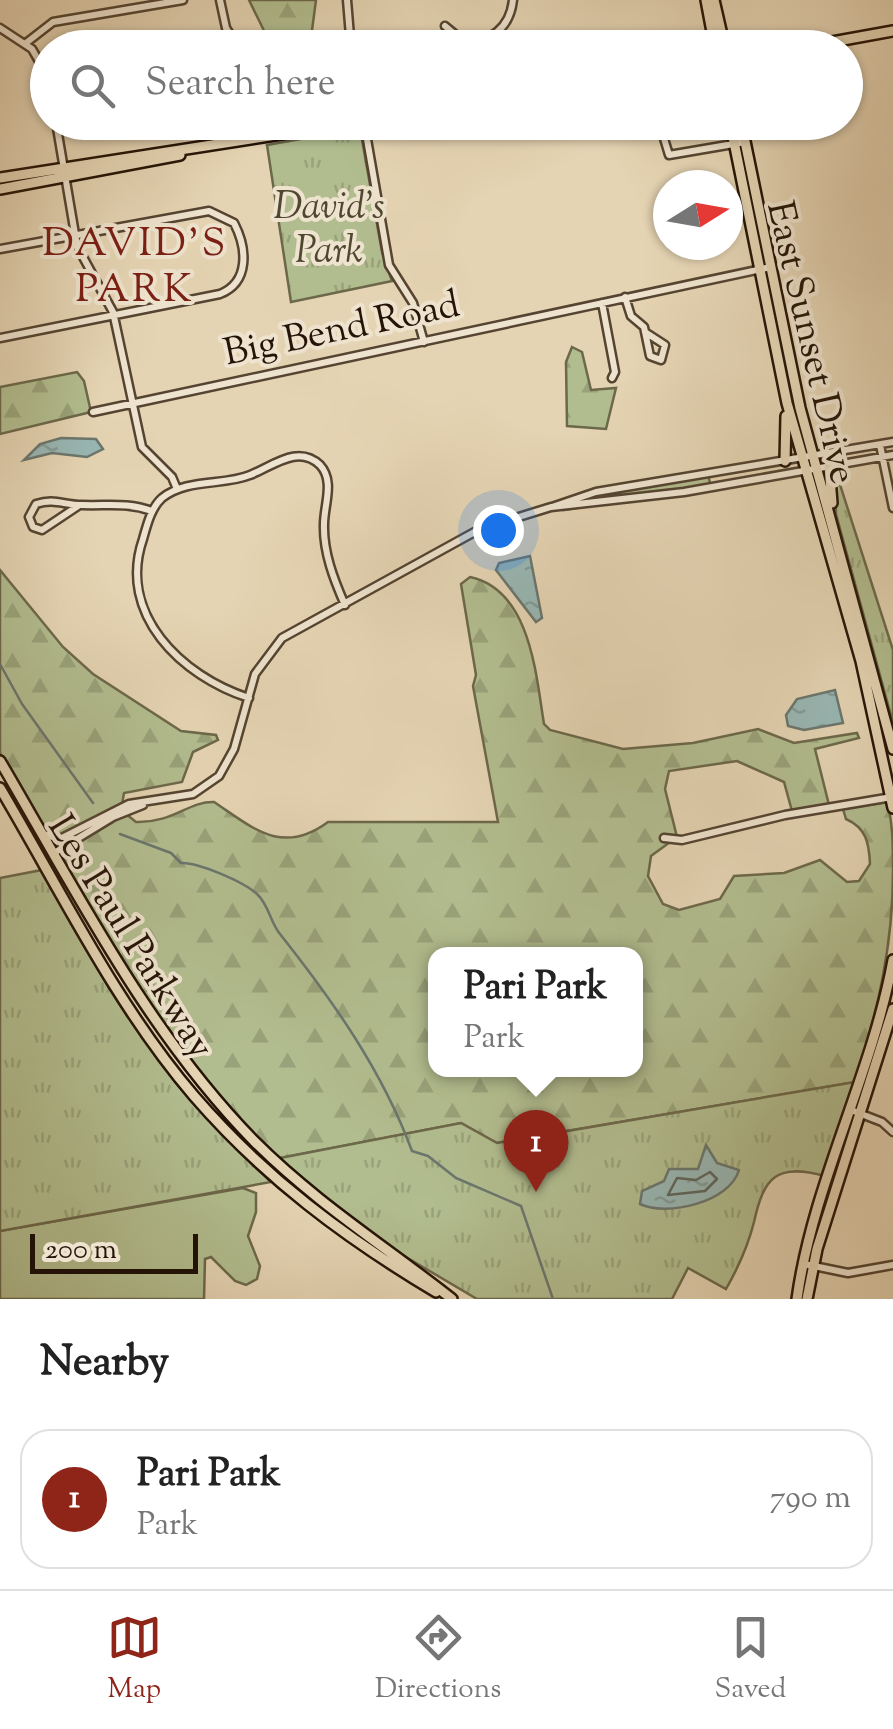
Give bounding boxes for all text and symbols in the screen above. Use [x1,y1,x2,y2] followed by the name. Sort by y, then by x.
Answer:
[30,30,863,140] search box
[65,58,120,113] icon: search
[145,58,336,112] text: Search here
[653,170,743,260] north arrow
[273,182,385,280] park label: David's Park
[750,196,868,490] street label: East Sunset Drive
[42,217,228,320] district label: DAVID'S PARK
[219,280,465,382] street label: Big Bend Road
[473,505,524,556] your location
[32,806,226,1070] street label: Les Paul Parkway
[428,947,643,1077] popup
[464,962,607,1016] text: Pari Park
[464,1016,525,1062] text: Park
[504,1110,568,1192] pin: 1
[30,1229,198,1274] scale bar
[45,1231,117,1271] text: 200 m
[40,1334,169,1394] text: Nearby
[137,1449,281,1503] text: Pari Park
[69,1476,80,1522] text: 1
[770,1476,851,1522] text: 790 m
[137,1503,198,1549] text: Park
[107,1610,162,1710] tab: Map
[375,1610,501,1710] tab: Directions
[714,1610,786,1710] tab: Saved

